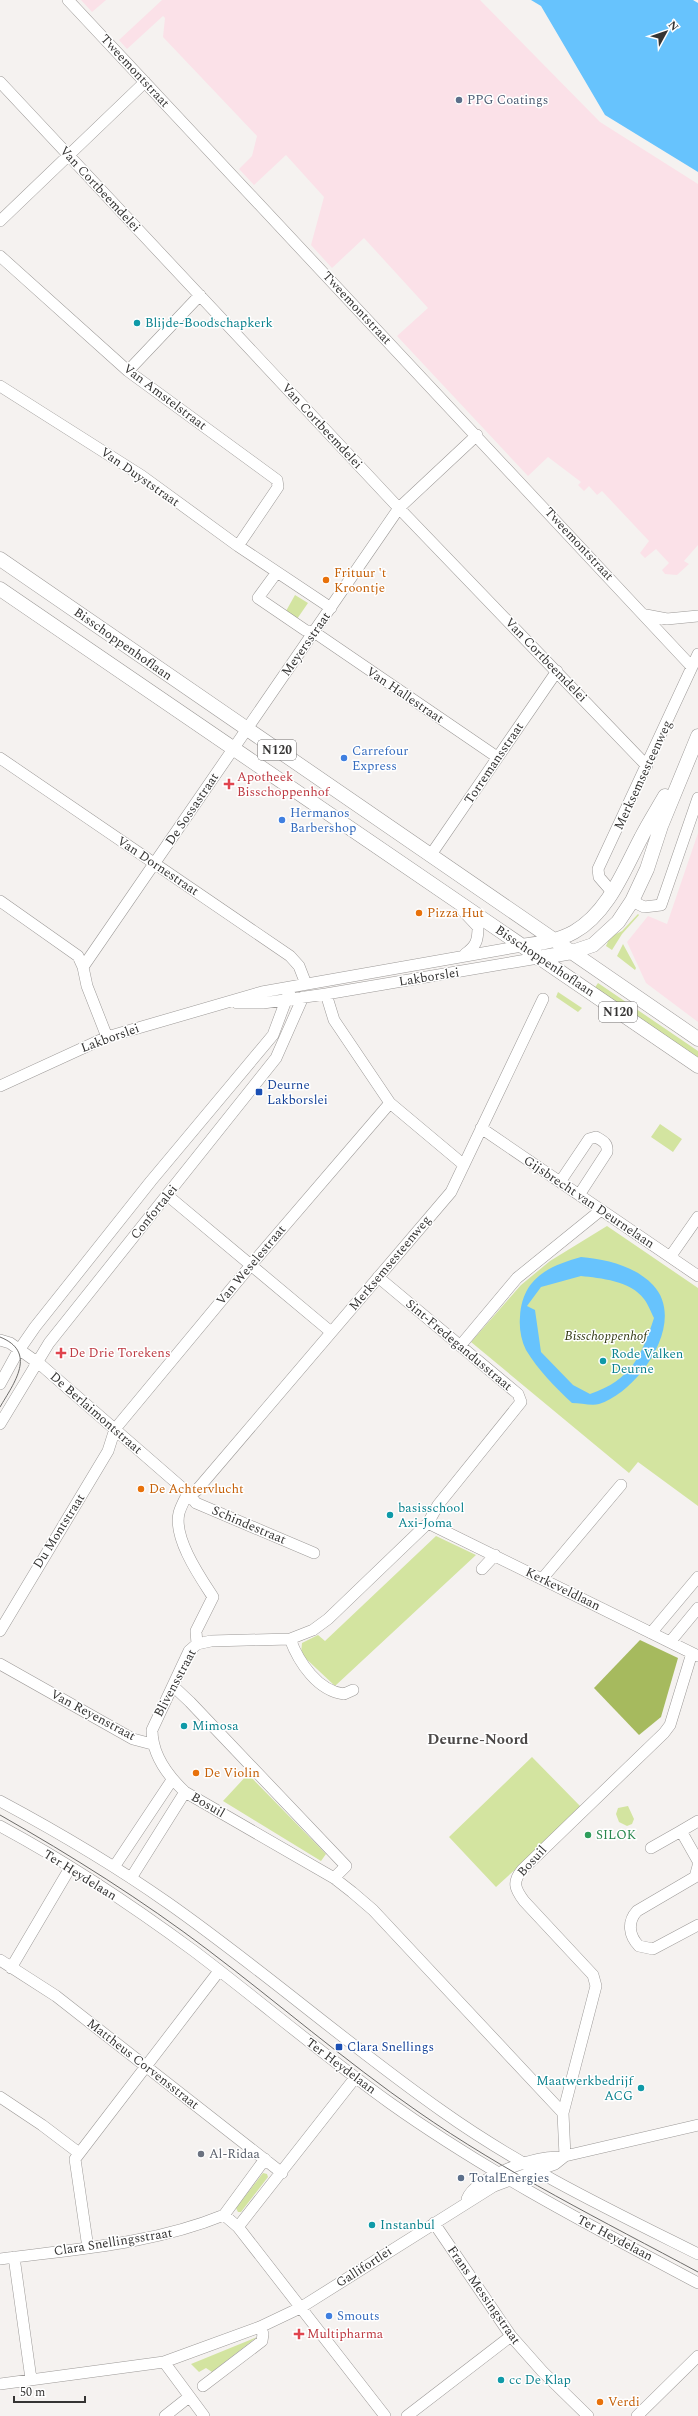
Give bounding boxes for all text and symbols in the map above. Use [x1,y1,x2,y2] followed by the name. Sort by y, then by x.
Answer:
[646,12,686,52] north arrow
[664,17,683,35] text: N
[96,30,175,113] street label: Tweemontstraat
[467,90,548,110] place label: PPG Coatings
[454,95,464,105] marker: PPG Coatings
[55,142,145,236] street label: Van Cortbeemdelei
[318,267,397,350] street label: Tweemontstraat
[145,313,273,333] place label: Blijde-Boodschapkerk
[132,318,142,328] marker: Blijde-Boodschapkerk
[119,359,211,435] street label: Van Amstelstraat
[277,379,367,473] street label: Van Cortbeemdelei
[96,442,184,512] street label: Van Duyststraat
[540,503,619,586] street label: Tweemontstraat
[334,563,387,598] place label: Frituur 't Kroontje
[321,575,331,585] marker: Frituur 't Kroontje
[70,602,177,686] street label: Bisschoppenhoflaan
[276,607,336,680] street label: Meyersstraat
[500,613,592,707] street label: Van Cortbeemdelei
[362,662,448,729] street label: Van Hallestraat
[609,717,677,833] street label: Merksemsesteenweg
[459,718,529,808] street label: Torremansstraat
[258,740,296,760] road number: N120
[352,741,408,776] place label: Carrefour Express
[339,753,349,763] marker: Carrefour Express
[237,767,331,802] place label: Apotheek Bisschoppenhof
[160,768,224,849] street label: De Sossastraat
[224,779,234,789] marker: Apotheek Bisschoppenhof
[290,803,356,838] place label: Hermanos Barbershop
[277,815,287,825] marker: Hermanos Barbershop
[113,831,203,901] street label: Van Dornestraat
[427,903,484,923] place label: Pizza Hut
[414,908,424,918] marker: Pizza Hut
[491,920,599,1002] street label: Bisschoppenhoflaan
[397,962,461,992] street label: Lakborslei
[599,1002,637,1022] road number: N120
[78,1018,142,1058] street label: Lakborslei
[267,1075,328,1110] place label: Deurne Lakborslei
[254,1087,264,1097] marker: Deurne Lakborslei
[519,1151,659,1254] street label: Gijsbrecht van Deurnelaan
[126,1180,182,1244] street label: Confortalei
[344,1211,436,1315] street label: Merksemsesteenweg
[211,1220,291,1310] street label: Van Weselestraat
[401,1294,517,1396] street label: Sint-Fredegandusstraat
[565,1326,649,1346] park label: Bisschoppenhof
[69,1343,171,1363] place label: De Drie Torekens
[611,1344,684,1379] place label: Rode Valken Deurne
[56,1348,66,1358] marker: De Drie Torekens
[598,1356,608,1366] marker: Rode Valken Deurne
[45,1367,147,1459] street label: De Berlaimontstraat
[149,1479,244,1499] place label: De Achtervlucht
[136,1484,146,1494] marker: De Achtervlucht
[28,1489,90,1572] street label: Du Montstraat
[398,1498,464,1533] place label: basisschool Axi-Joma
[209,1500,290,1550] street label: Schindestraat
[385,1510,395,1520] marker: basisschool Axi-Joma
[522,1562,604,1616] street label: Kerkeveldlaan
[149,1645,202,1721] street label: Blivensstraat
[47,1684,140,1746] street label: Van Reyenstraat
[192,1716,239,1736] place label: Mimosa
[179,1721,189,1731] marker: Mimosa
[427,1728,529,1751] district label: Deurne-Noord
[204,1763,260,1783] place label: De Violin
[191,1768,201,1778] marker: De Violin
[187,1787,229,1823] street label: Bosuil
[596,1825,637,1845] place label: SILOK
[583,1830,593,1840] marker: SILOK
[512,1841,552,1881] street label: Bosuil
[39,1844,121,1906] street label: Ter Heydelaan
[82,2014,204,2115] street label: Mattheus Corvensstraat
[302,2033,381,2099] street label: Ter Heydelaan
[347,2037,434,2057] place label: Clara Snellings
[334,2042,344,2052] marker: Clara Snellings
[536,2071,635,2106] place label: Maatwerkbedrijf ACG
[636,2083,646,2093] marker: Maatwerkbedrijf ACG
[209,2144,261,2164] place label: Al-Ridaa
[196,2149,206,2159] marker: Al-Ridaa
[469,2168,549,2188] place label: TotalEnergies
[456,2173,466,2183] marker: TotalEnergies
[573,2210,657,2267] street label: Ter Heydelaan
[380,2215,435,2235] place label: Instanbul
[367,2220,377,2230] marker: Instanbul
[52,2223,174,2261] street label: Clara Snellingsstraat
[332,2241,396,2293] street label: Gallifortlei
[442,2241,526,2349] street label: Frans Messingstraat
[337,2306,380,2326] place label: Smouts
[324,2311,334,2321] marker: Smouts
[307,2324,384,2344] place label: Multipharma
[294,2329,304,2339] marker: Multipharma
[509,2370,571,2390] place label: cc De Klap
[496,2375,506,2385] marker: cc De Klap
[14,2378,85,2404] scale bar
[20,2383,45,2402] text: 50 m
[608,2392,640,2412] place label: Verdi
[595,2397,605,2407] marker: Verdi

